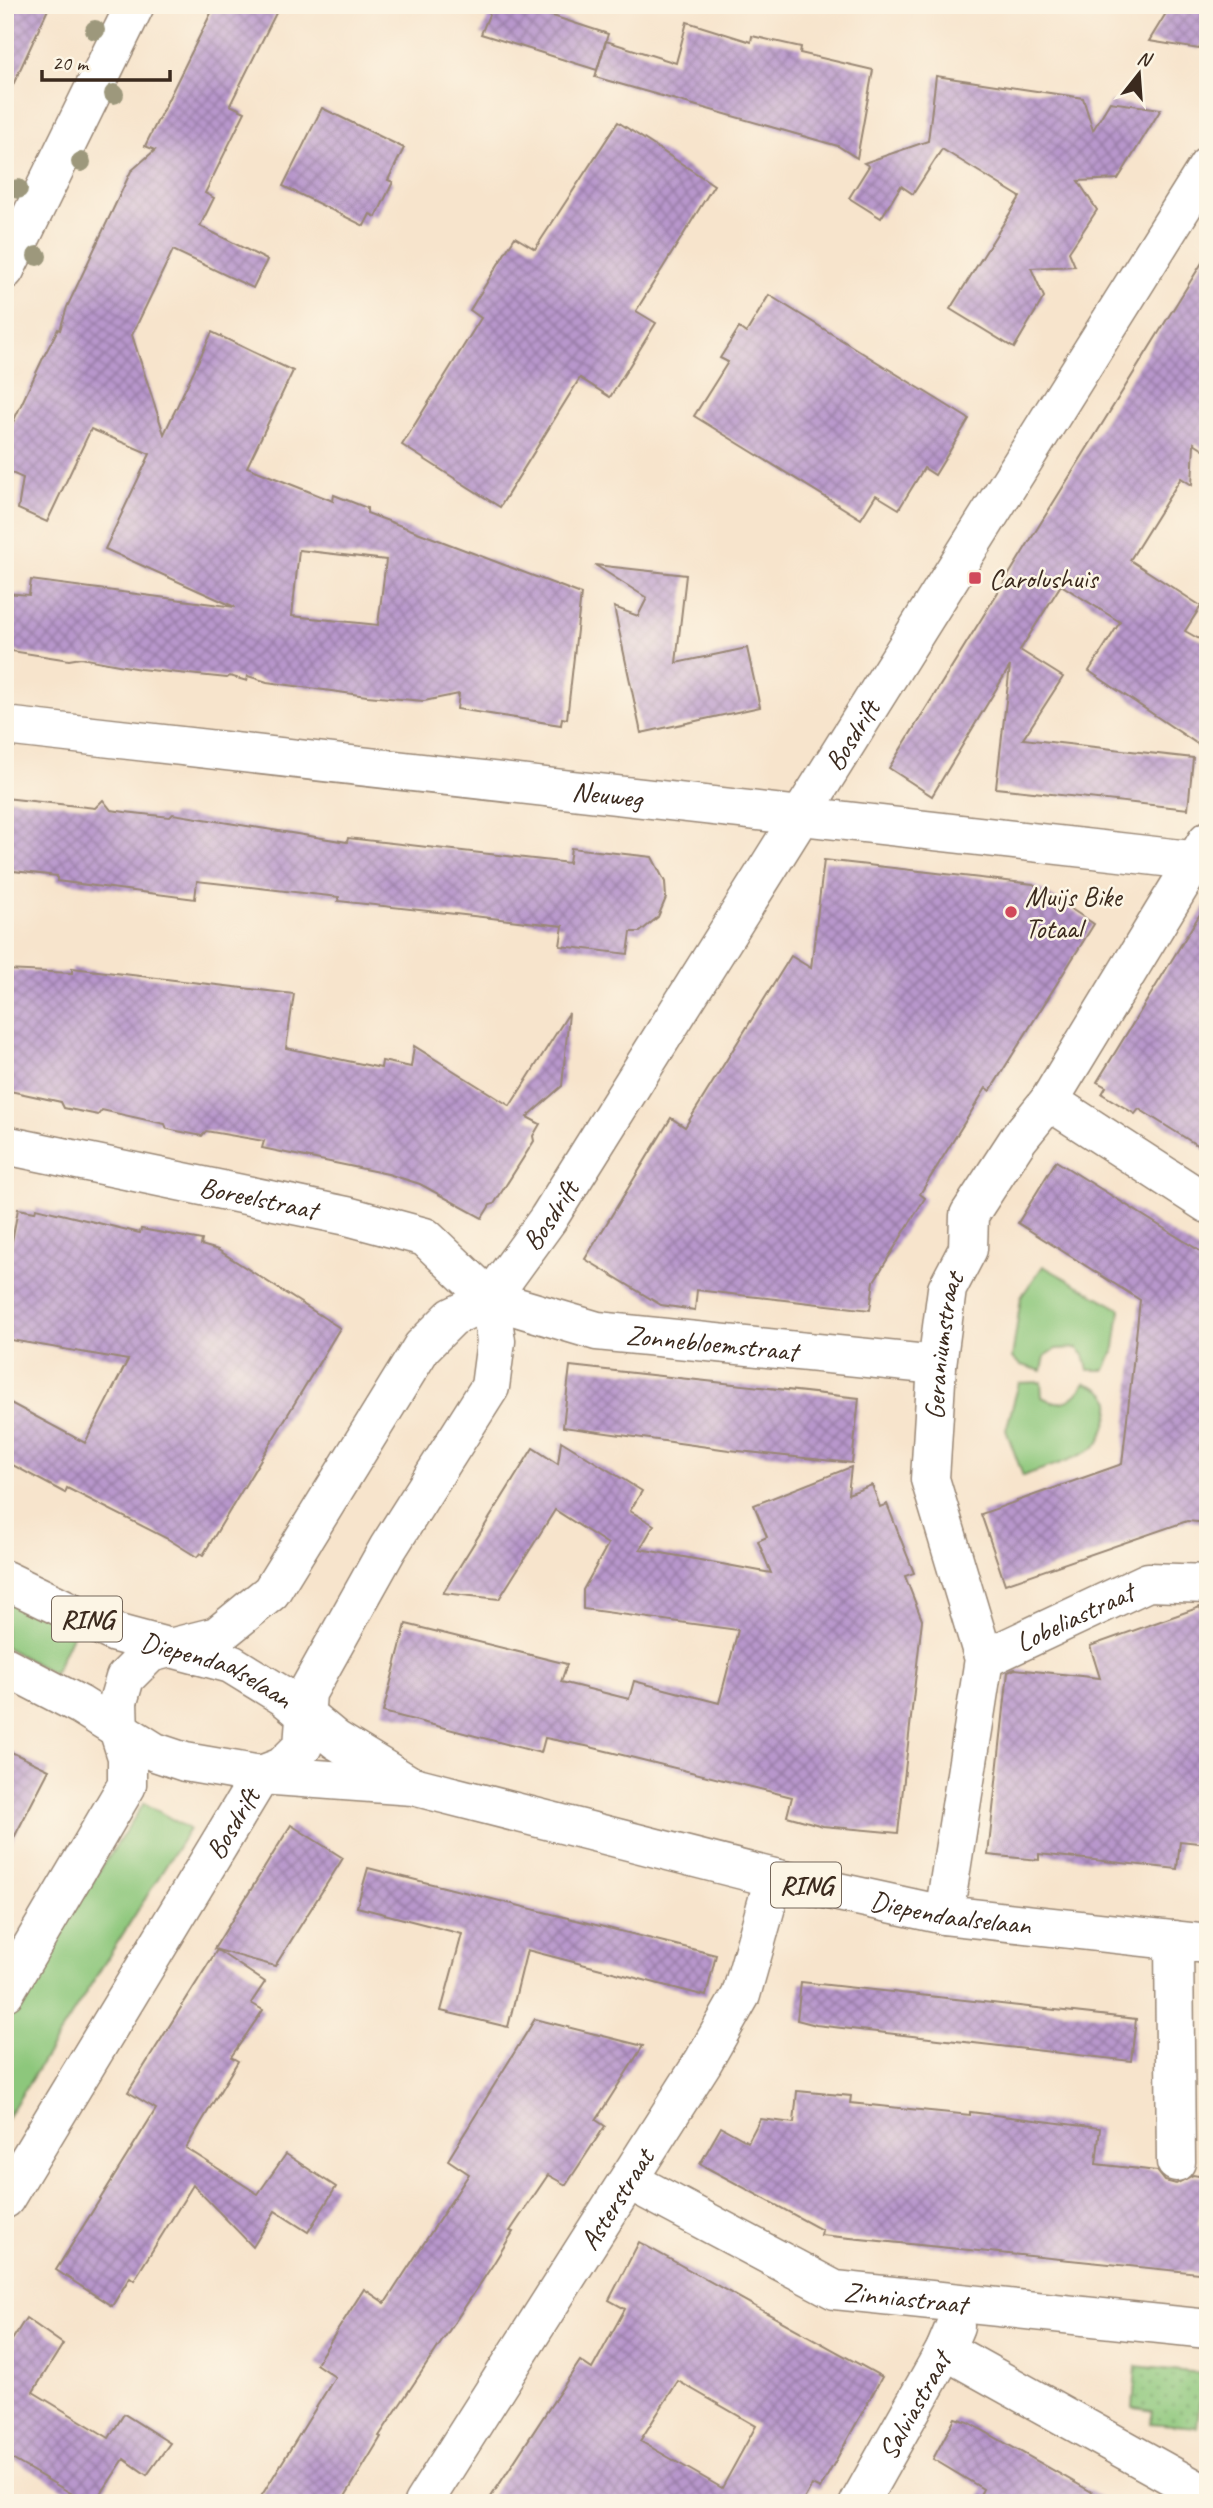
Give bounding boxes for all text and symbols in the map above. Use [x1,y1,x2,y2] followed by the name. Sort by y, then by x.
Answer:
[42,38,170,82] scale bar
[1104,38,1174,108] north arrow
[1135,46,1156,73] text: N
[52,50,90,76] text: 20 m
[989,561,1100,596] place label: Carolushuis
[967,570,983,586] marker: Carolushuis
[817,691,888,777] street label: Bosdrift
[570,773,646,816] street label: Neuweg
[1025,879,1123,946] place label: Muijs Bike Totaal
[1003,904,1019,920] marker: Muijs Bike Totaal
[197,1169,324,1228] street label: Boreelstraat
[514,1172,587,1257] street label: Bosdrift
[917,1263,972,1421] street label: Geraniumstraat
[624,1317,803,1369] street label: Zonnebloemstraat
[1010,1573,1143,1660] street label: Lobeliastraat
[52,1596,122,1642] road number: RING
[137,1624,302,1716] street label: Diependaalselaan
[198,1779,269,1865] street label: Bosdrift
[771,1862,841,1908] road number: RING
[867,1883,1034,1943] street label: Diependaalselaan
[571,2140,663,2256] street label: Asterstraat
[842,2274,972,2322] street label: Zinniastraat
[870,2342,960,2466] street label: Salviastraat

